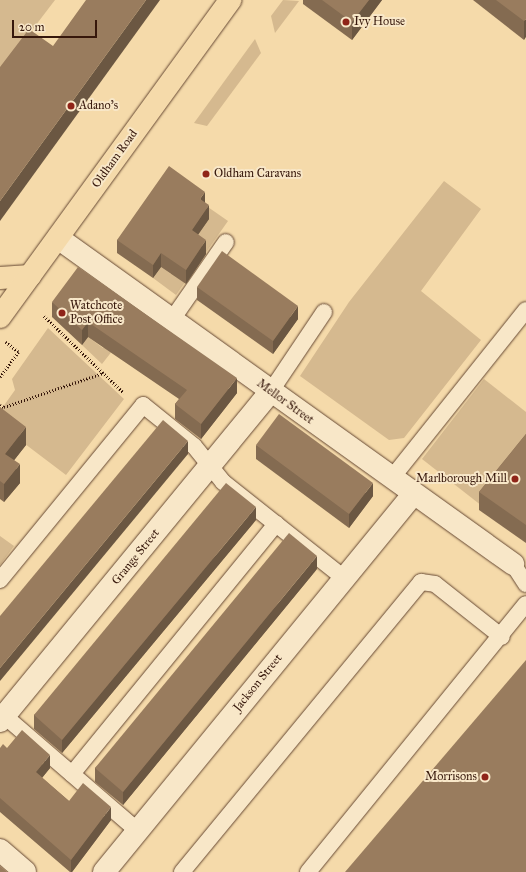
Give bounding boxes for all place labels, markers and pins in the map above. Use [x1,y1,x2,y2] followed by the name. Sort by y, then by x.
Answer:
[354,15,405,29] place label: Ivy House
[341,17,351,27] marker: Ivy House
[79,99,118,113] place label: Adano's
[66,101,76,111] marker: Adano's
[214,167,301,181] place label: Oldham Caravans
[201,169,211,179] marker: Oldham Caravans
[70,299,123,327] place label: Watchcote Post Office
[57,308,67,318] marker: Watchcote Post Office
[416,472,507,486] place label: Marlborough Mill
[510,474,520,484] marker: Marlborough Mill
[425,770,477,784] place label: Morrisons
[480,772,490,782] marker: Morrisons

